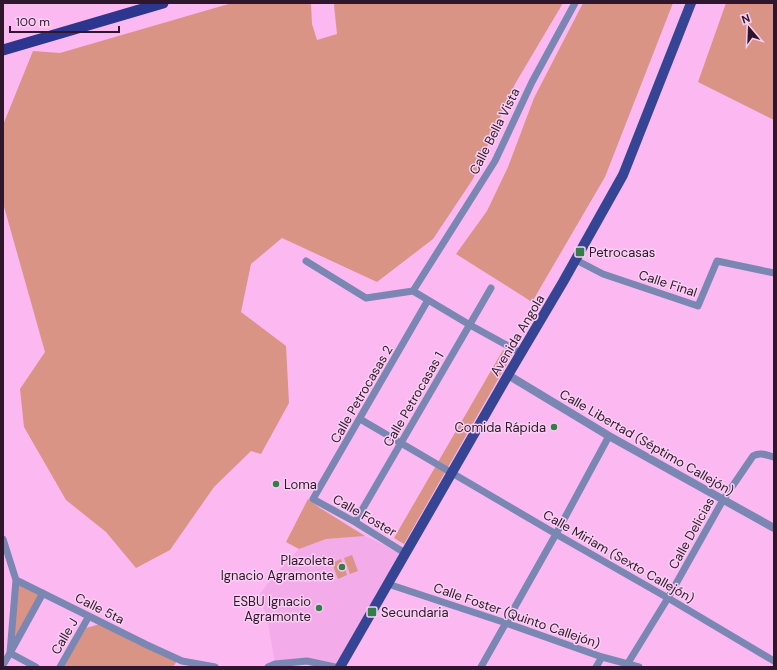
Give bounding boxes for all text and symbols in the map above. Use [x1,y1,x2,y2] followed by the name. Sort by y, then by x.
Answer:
[10,8,119,34] scale bar
[729,8,769,48] north arrow
[740,11,752,26] text: N
[16,14,50,30] text: 100 m
[465,85,524,177] street label: Calle Bella Vista
[589,244,655,261] place label: Petrocasas
[574,246,586,258] marker: Petrocasas
[636,266,699,301] street label: Calle Final
[486,291,548,379] street label: Avenida Angola
[326,342,396,446] street label: Calle Petrocasas 2
[379,349,448,450] street label: Calle Petrocasas 1
[557,385,737,499] street label: Calle Libertad (Séptimo Callejón)
[454,419,546,436] place label: Comida Rápida
[549,422,559,432] marker: Comida Rápida
[284,476,317,493] place label: Loma
[271,479,281,489] marker: Loma
[330,490,400,541] street label: Calle Foster
[665,494,718,572] street label: Calle Delicias
[540,506,698,607] street label: Calle Miriam (Sexto Callejón)
[221,552,334,584] place label: Plazoleta Ignacio Agramonte
[337,562,347,572] marker: Plazoleta Ignacio Agramonte
[431,579,603,652] street label: Calle Foster (Quinto Callejón)
[72,589,127,628] street label: Calle 5ta
[233,593,311,625] place label: ESBU Ignacio Agramonte
[314,603,324,613] marker: ESBU Ignacio Agramonte
[381,604,449,621] place label: Secundaria
[366,606,378,618] marker: Secundaria
[47,615,82,658] street label: Calle J

